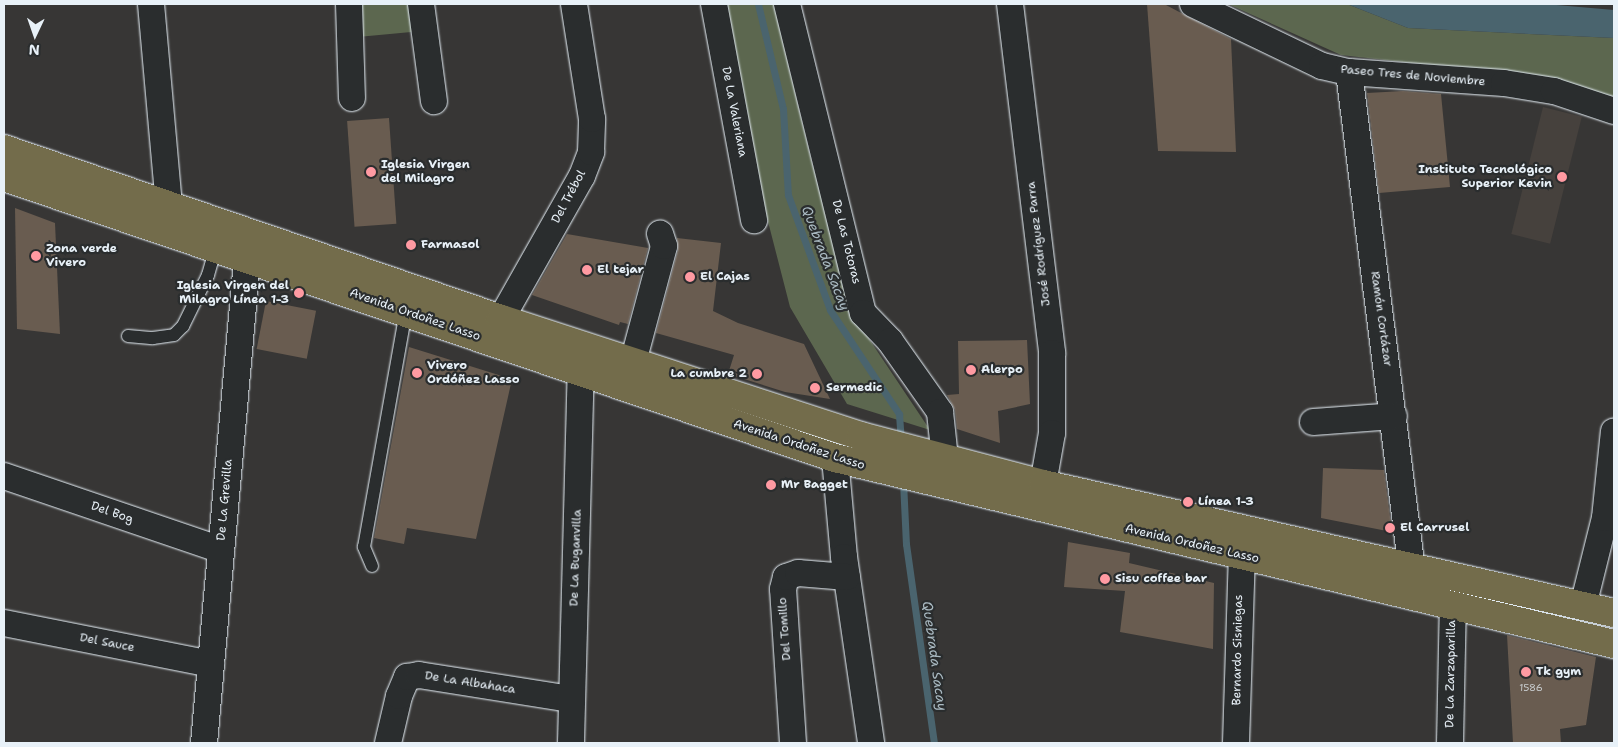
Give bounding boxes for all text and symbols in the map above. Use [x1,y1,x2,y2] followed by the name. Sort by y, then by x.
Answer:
[10,10,60,60] north arrow
[28,41,40,59] text: N
[1340,62,1486,90] street label: Paseo Tres de Noviembre
[718,66,750,158] street label: De La Valeriana
[381,158,470,186] place label: Iglesia Virgen del Milagro
[1418,163,1552,191] place label: Instituto Tecnológico Superior Kevin
[365,166,377,178] marker: Iglesia Virgen del Milagro
[549,168,589,226] street label: Del Trébol
[1556,171,1568,183] marker: Instituto Tecnológico Superior Kevin
[1024,181,1054,307] street label: José Rodríguez Parra
[829,199,863,285] street label: De Las Totoras
[798,203,854,313] water label: Quebrada Sacay
[421,238,479,252] place label: Farmasol
[405,239,417,251] marker: Farmasol
[46,242,117,270] place label: Zona verde Vivero
[30,250,42,262] marker: Zona verde Vivero
[597,263,644,277] place label: El tejar
[581,264,593,276] marker: El tejar
[700,270,750,284] place label: El Cajas
[1367,270,1395,368] street label: Ramón Cortázar
[684,271,696,283] marker: El Cajas
[177,279,289,307] place label: Iglesia Virgen del Milagro Línea 1-3
[348,286,482,344] street label: Avenida Ordoñez Lasso
[293,287,305,299] marker: Iglesia Virgen del Milagro Línea 1-3
[427,359,520,387] place label: Vivero Ordóñez Lasso
[981,363,1023,377] place label: Alerpo
[965,364,977,376] marker: Alerpo
[411,367,423,379] marker: Vivero Ordóñez Lasso
[670,367,747,381] place label: La cumbre 2
[751,368,763,380] marker: La cumbre 2
[808,381,822,395] marker: Sermedic
[826,381,882,395] place label: Sermedic
[731,417,867,473] street label: Avenida Ordoñez Lasso
[214,459,236,541] street label: De La Grevilla
[781,478,848,492] place label: Mr Bagget
[765,479,777,491] marker: Mr Bagget
[1198,495,1254,509] place label: Línea 1-3
[1182,496,1194,508] marker: Línea 1-3
[89,499,135,527] street label: Del Bog
[567,509,585,607] street label: De La Buganvilla
[1400,521,1469,535] place label: El Carrusel
[1124,522,1260,566] street label: Avenida Ordoñez Lasso
[1384,522,1396,534] marker: El Carrusel
[1115,572,1207,586] place label: Sisu coffee bar
[1099,573,1111,585] marker: Sisu coffee bar
[1230,595,1246,705] street label: Bernardo Sisniegas
[776,597,794,661] street label: Del Tomillo
[919,600,951,712] water label: Quebrada Sacay
[1443,620,1459,728] street label: De La Zarzaparilla
[78,631,136,655] street label: Del Sauce
[1536,665,1581,679] place label: Tk gym
[1520,666,1532,678] marker: Tk gym
[424,669,516,697] street label: De La Albahaca
[1519,682,1543,694] house number: 1586

